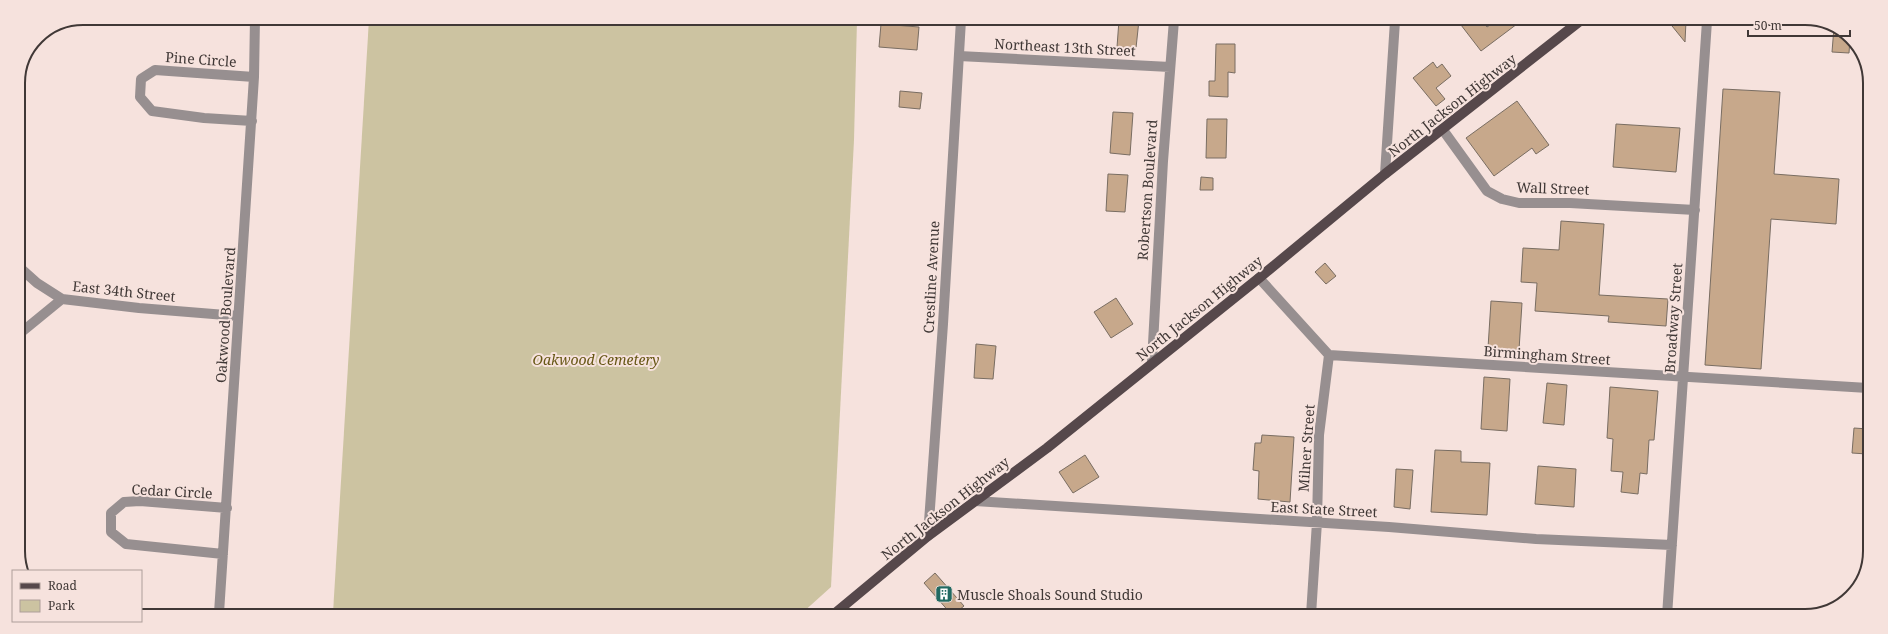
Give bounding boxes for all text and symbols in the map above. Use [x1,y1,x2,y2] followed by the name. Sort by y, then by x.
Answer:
[1748,12,1850,38] scale bar
[1754,17,1782,34] text: 50 m
[994,34,1136,60] street label: Northeast 13th Street
[165,47,237,71] street label: Pine Circle
[1384,49,1520,161] street label: North Jackson Highway
[1133,119,1161,261] street label: Robertson Boulevard
[1516,177,1590,199] street label: Wall Street
[919,220,943,334] street label: Crestline Avenue
[211,246,239,384] street label: Oakwood Boulevard
[1132,251,1266,365] street label: North Jackson Highway
[1660,262,1686,374] street label: Broadway Street
[71,276,177,306] street label: East 34th Street
[1483,341,1611,369] street label: Birmingham Street
[533,350,659,369] park label: Oakwood Cemetery
[1293,404,1319,492] street label: Milner Street
[877,452,1013,564] street label: North Jackson Highway
[131,479,213,503] street label: Cedar Circle
[1270,497,1378,521] street label: East State Street
[12,570,142,622] legend
[48,577,78,594] text: Road
[934,584,954,604] building icon: Muscle Shoals Sound Studio
[957,585,1143,604] place label: Muscle Shoals Sound Studio
[48,597,76,614] text: Park

